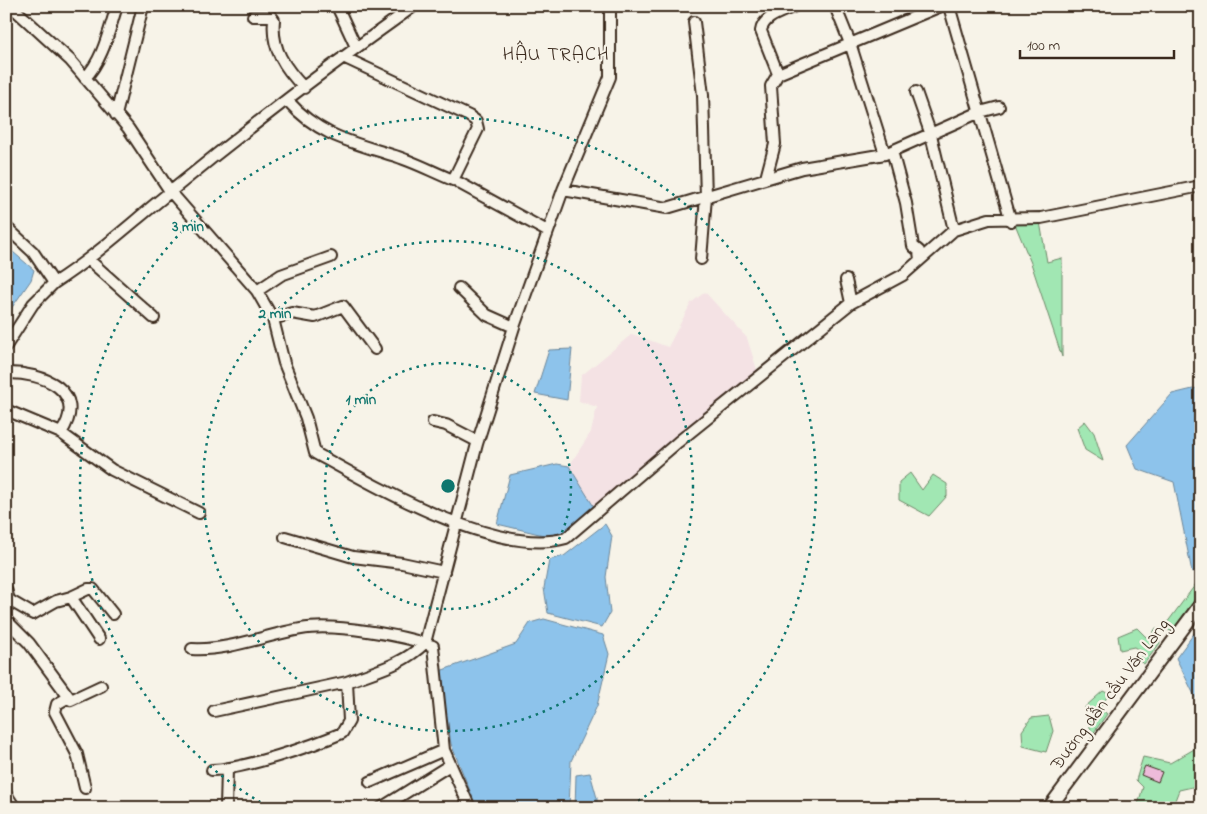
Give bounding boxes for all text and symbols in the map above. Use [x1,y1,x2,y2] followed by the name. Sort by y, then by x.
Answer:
[1020,28,1173,60] scale bar
[1027,35,1060,57] text: 100 m
[502,40,610,70] district label: HẬU TRẠCH
[171,216,204,238] text: 3 min
[258,303,292,325] text: 2 min
[346,389,377,411] text: 1 min
[439,477,457,495] centre of rings
[1045,614,1178,778] street label: Đường dẫn cầu Văn Lang

